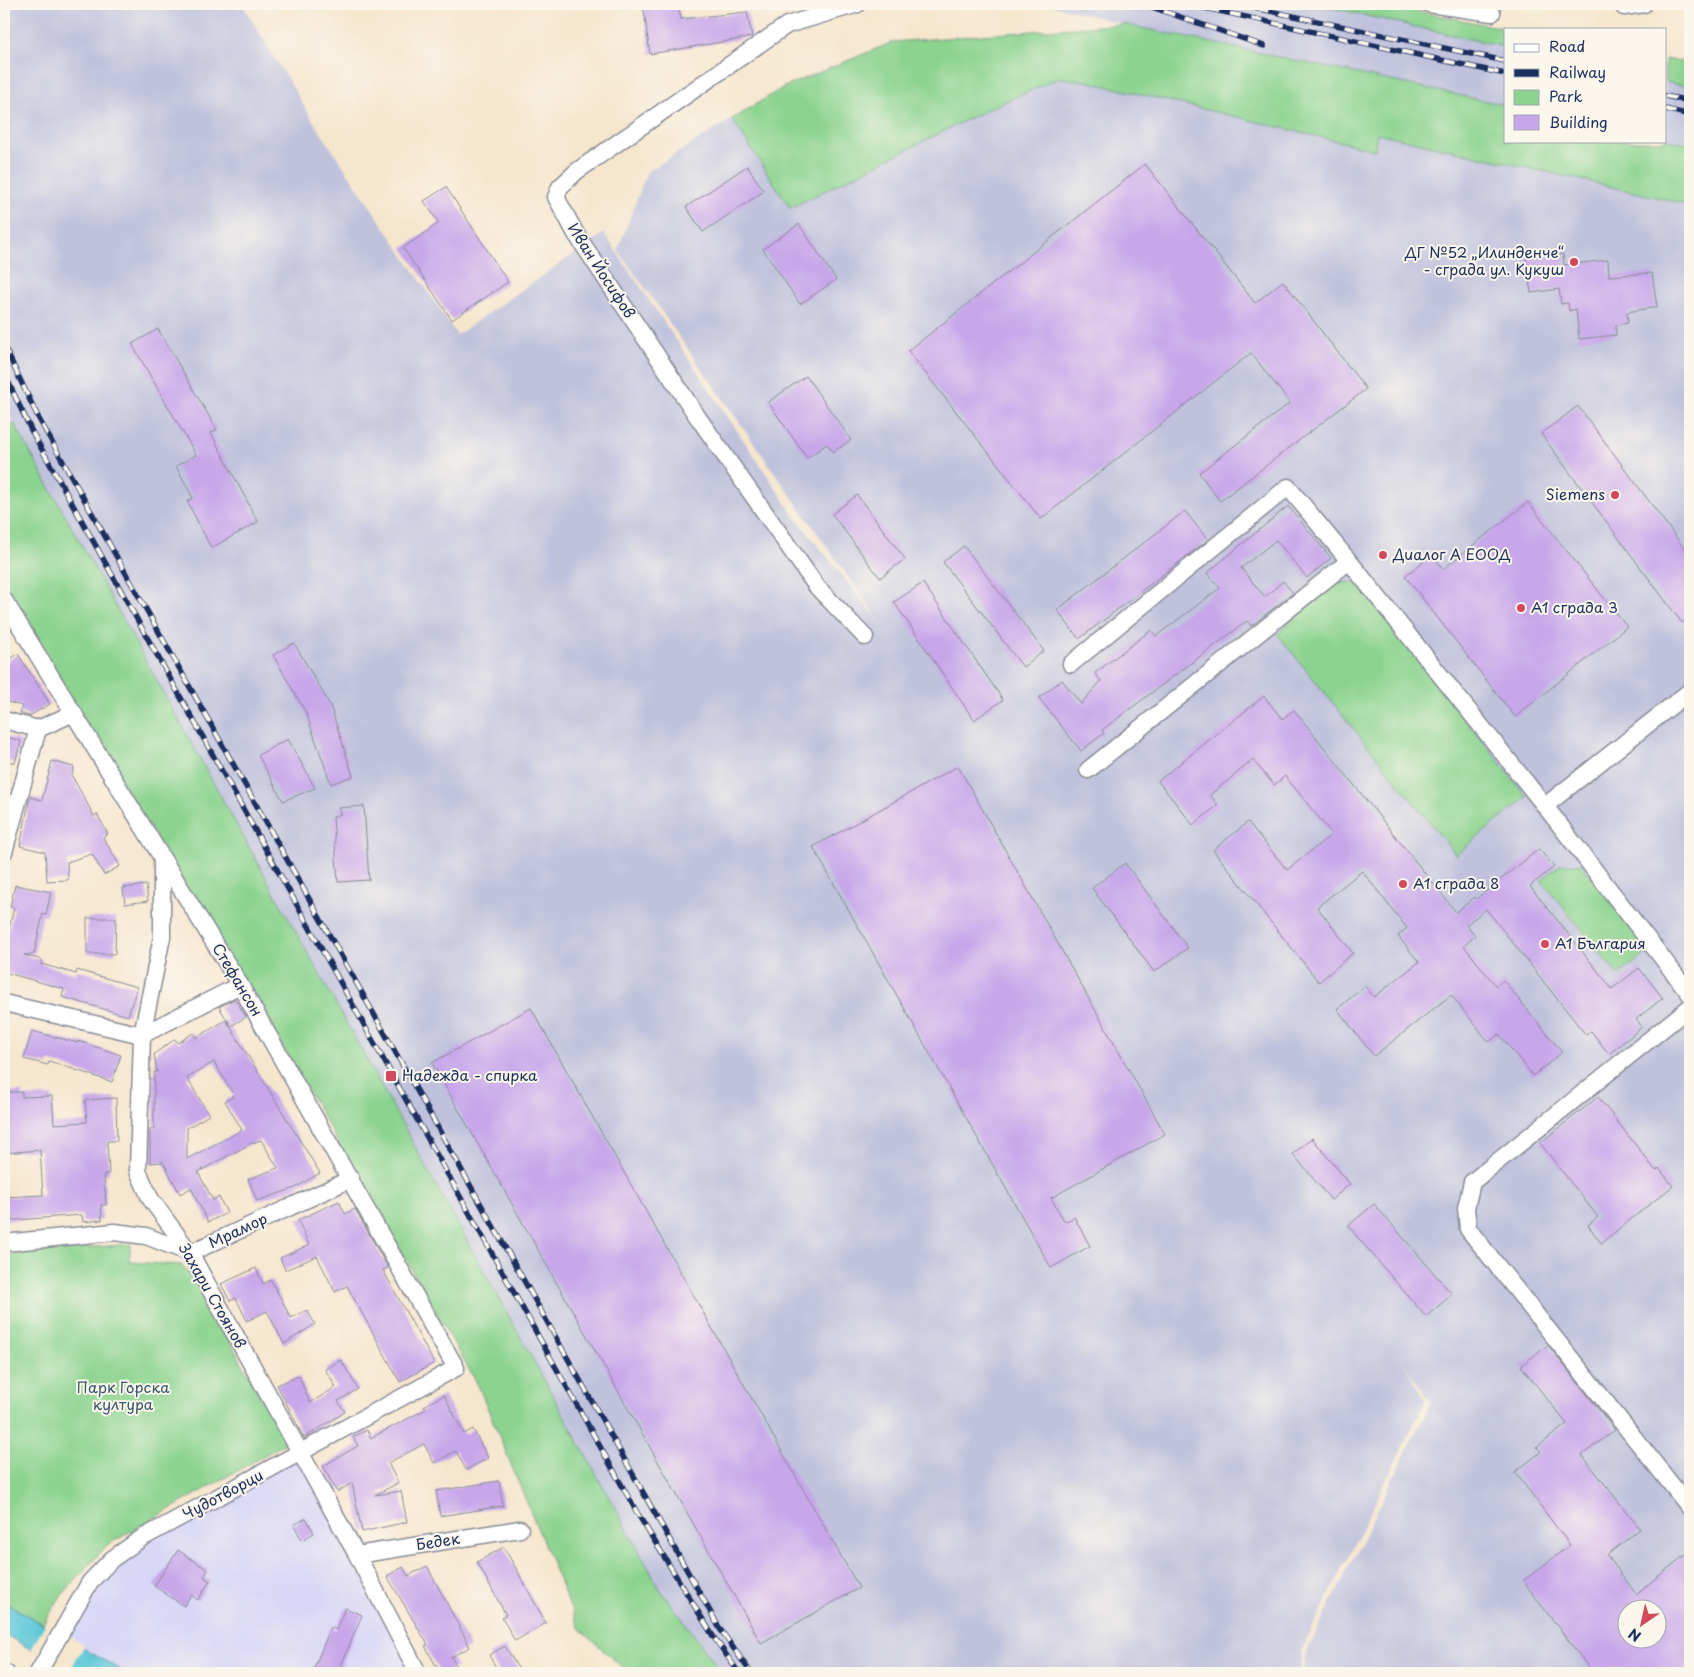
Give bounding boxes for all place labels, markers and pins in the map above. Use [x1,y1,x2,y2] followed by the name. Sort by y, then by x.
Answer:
[1404,240,1564,280] place label: ДГ №52 „Илинденче“ - сграда ул. Кукуш
[1568,256,1580,268] marker: ДГ №52 „Илинденче“ - сграда ул. Кукуш
[1546,482,1605,505] place label: Siemens
[1609,489,1621,501] marker: Siemens
[1392,542,1511,565] place label: Диалог А ЕООД
[1377,549,1389,561] marker: Диалог А ЕООД
[1531,595,1618,618] place label: А1 сграда 3
[1515,602,1527,614] marker: А1 сграда 3
[1413,871,1499,894] place label: А1 сграда 8
[1397,878,1409,890] marker: А1 сграда 8
[1555,931,1646,954] place label: А1 България
[1539,938,1551,950] marker: А1 България
[402,1063,538,1086] place label: Надежда - спирка
[384,1069,398,1083] marker: Надежда - спирка

